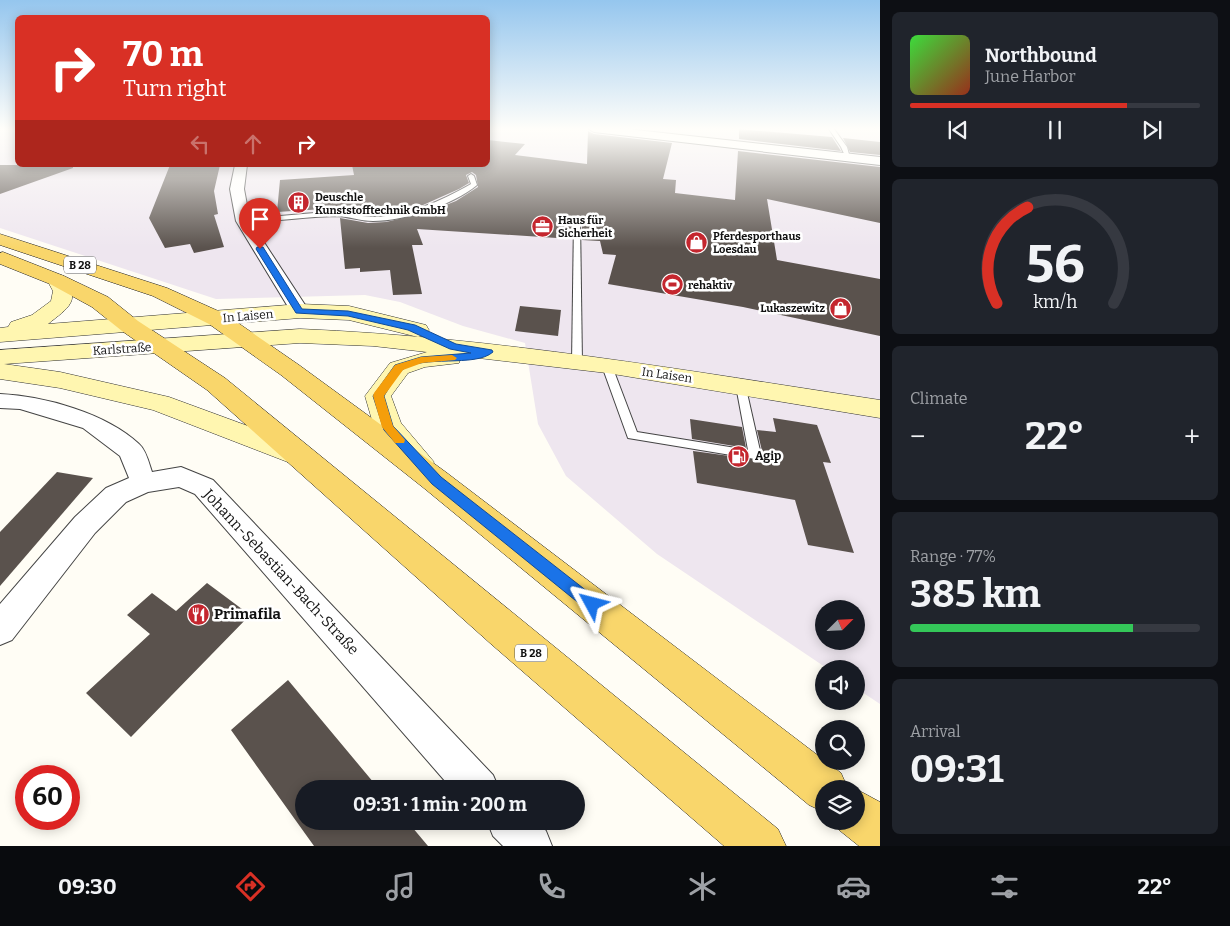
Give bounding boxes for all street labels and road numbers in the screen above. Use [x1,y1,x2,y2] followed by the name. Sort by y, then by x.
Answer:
[64,256,96,274] road number: B 28
[222,307,274,325] street label: In Laisen
[92,340,152,358] street label: Karlstraße
[641,365,693,386] street label: In Laisen
[199,485,362,658] street label: Johann-Sebastian-Bach-Straße
[515,644,547,661] road number: B 28

